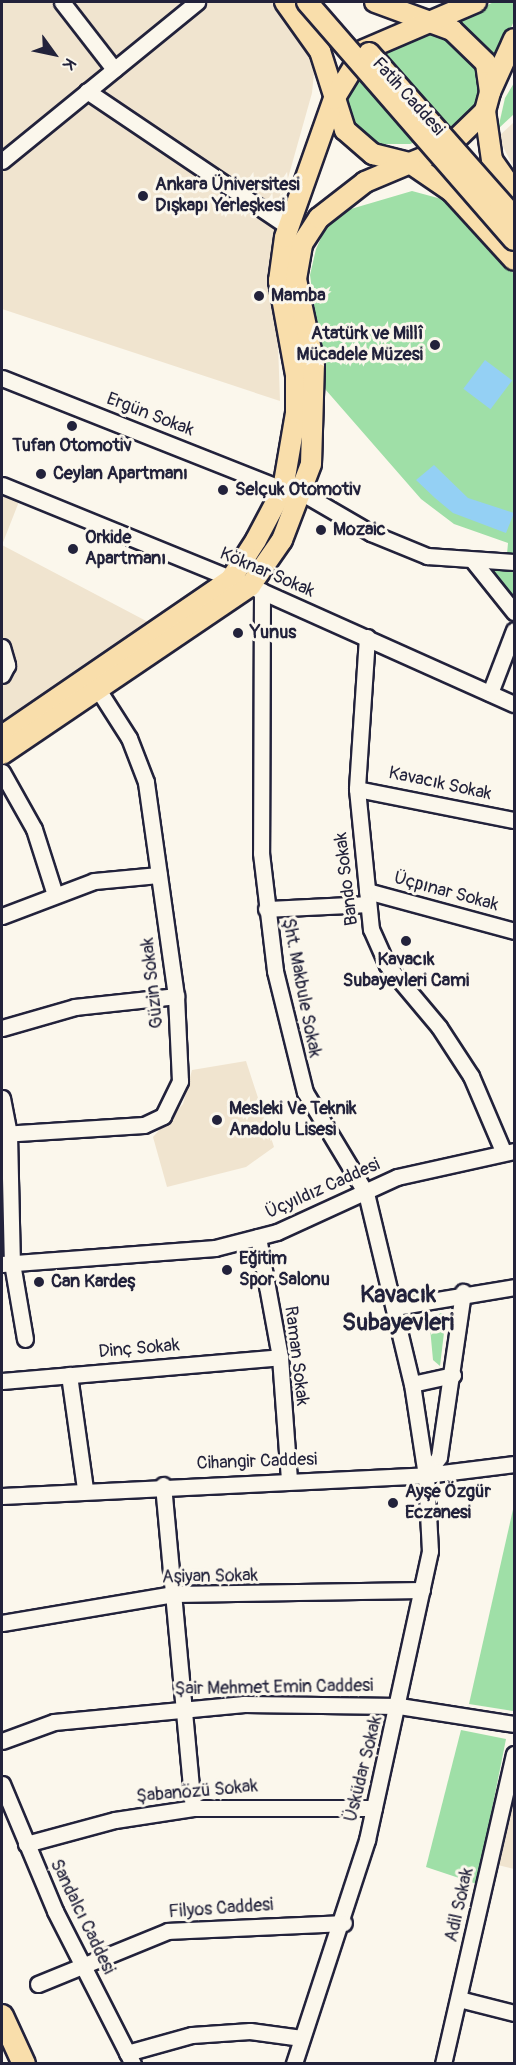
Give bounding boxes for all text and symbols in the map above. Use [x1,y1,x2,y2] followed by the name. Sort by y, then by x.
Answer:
[24,24,84,84] north arrow
[367,53,449,141] street label: Fatih Caddesi
[58,54,80,73] text: K
[155,175,300,218] place label: Ankara Üniversitesi Dışkapı Yerleşkesi
[136,189,150,203] marker: Ankara Üniversitesi Dışkapı Yerleşkesi
[271,285,326,307] place label: Mamba
[252,289,266,303] marker: Mamba
[296,324,423,366] place label: Atatürk ve Millî Mücadele Müzesi
[428,338,442,352] marker: Atatürk ve Millî Mücadele Müzesi
[103,388,197,442] street label: Ergün Sokak
[65,419,79,433] marker: Tufan Otomotiv
[12,435,132,457] place label: Tufan Otomotiv
[53,463,188,485] place label: Ceylan Apartmanı
[34,467,48,481] marker: Ceylan Apartmanı
[235,479,361,501] place label: Selçuk Otomotiv
[216,483,230,497] marker: Selçuk Otomotiv
[333,519,386,541] place label: Mozaic
[314,523,328,537] marker: Mozaic
[85,528,166,570] place label: Orkide Apartmanı
[66,542,80,556] marker: Orkide Apartmanı
[216,543,318,603] street label: Köknar Sokak
[250,622,296,644] place label: Yunus
[231,626,245,640] marker: Yunus
[387,763,493,805] street label: Kavacık Sokak
[331,831,363,927] street label: Bando Sokak
[391,868,501,916] street label: Üçpınar Sokak
[277,916,325,1060] street label: Şht. Makbule Sokak
[399,934,413,948] marker: Kavacık Subayevleri Cami
[137,936,169,1030] street label: Güzin Sokak
[343,950,469,992] place label: Kavacık Subayevleri Cami
[229,1099,356,1142] place label: Mesleki Ve Teknik Anadolu Lisesi
[210,1113,224,1127] marker: Mesleki Ve Teknik Anadolu Lisesi
[263,1154,383,1224] street label: Üçyıldız Caddesi
[239,1249,330,1292] place label: Eğitim Spor Salonu
[220,1263,234,1277] marker: Eğitim Spor Salonu
[51,1271,135,1293] place label: Can Kardeş
[32,1275,46,1289] marker: Can Kardeş
[342,1281,454,1337] district label: Kavacık Subayevleri
[279,1305,313,1407] street label: Raman Sokak
[98,1335,180,1363] street label: Dinç Sokak
[196,1449,318,1475] street label: Cihangir Caddesi
[405,1482,491,1524] place label: Ayşe Özgür Eczanesi
[386,1496,400,1510] marker: Ayşe Özgür Eczanesi
[162,1565,258,1589] street label: Aşiyan Sokak
[174,1675,374,1701] street label: Şair Mehmet Emin Caddesi
[340,1714,388,1824] street label: Üsküdar Sokak
[135,1776,259,1808] street label: Şabanözü Sokak
[45,1856,119,1978] street label: Sandalcı Caddesi
[441,1866,479,1944] street label: Adil Sokak
[168,1895,274,1923] street label: Filyos Caddesi

